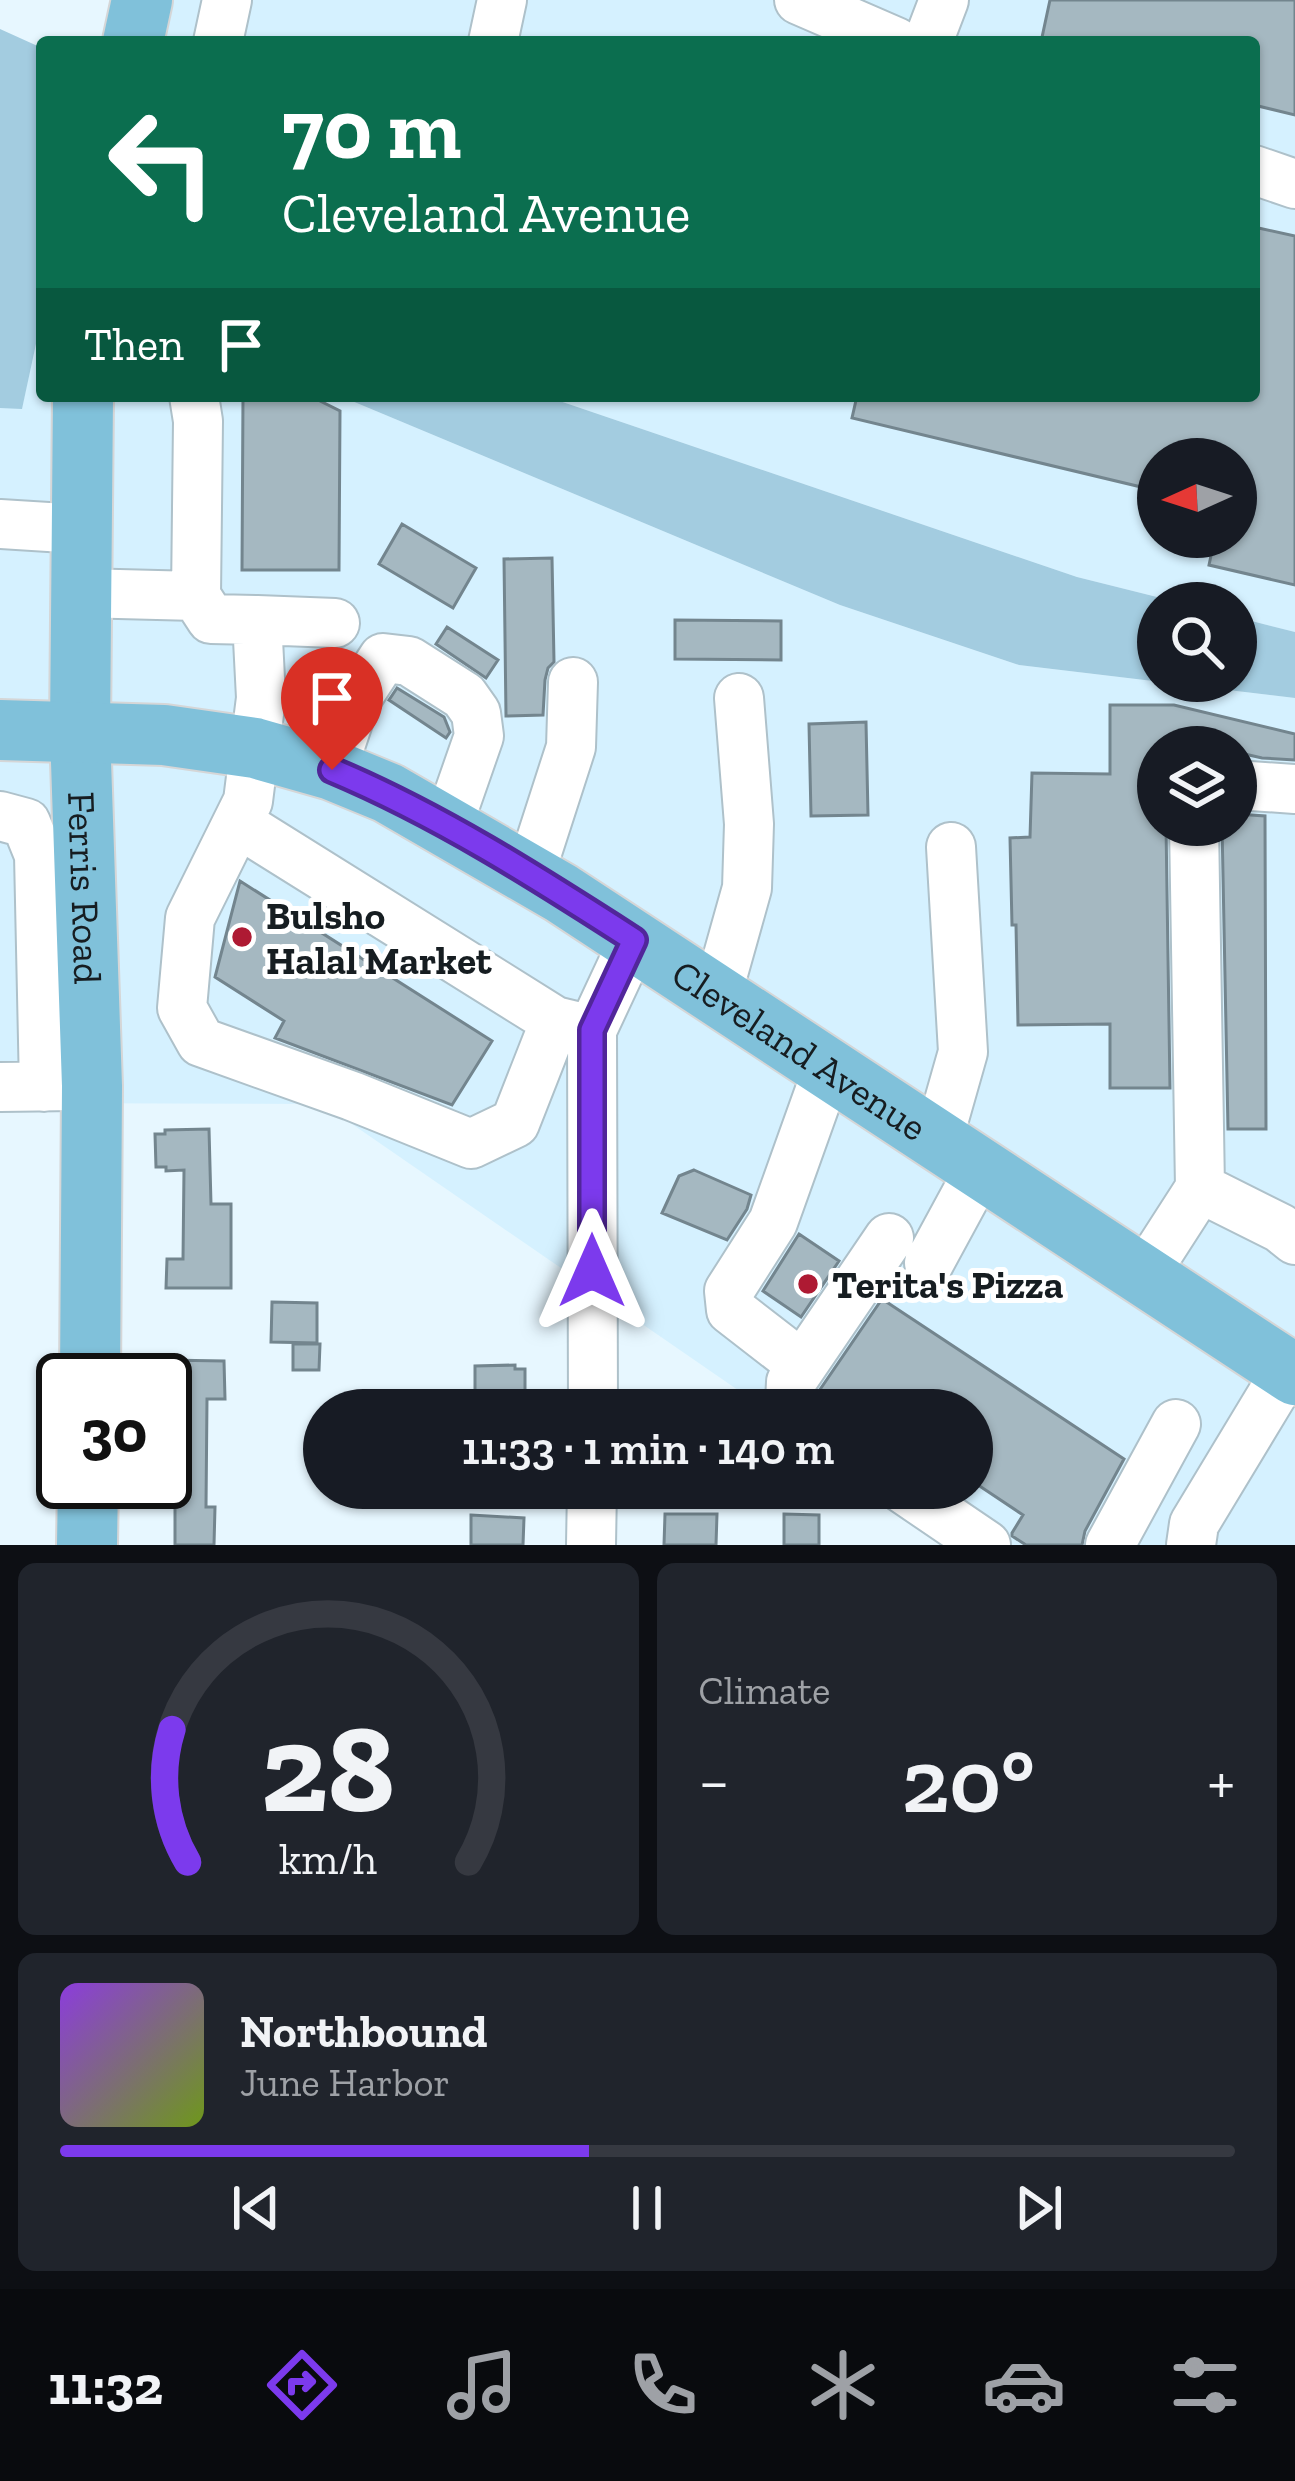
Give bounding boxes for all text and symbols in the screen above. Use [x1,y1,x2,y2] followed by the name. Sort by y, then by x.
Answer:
[282,79,461,180] text: 70 m
[84,84,240,240] icon: left
[282,181,690,246] text: Cleveland Avenue
[208,312,274,378] icon: arrive
[84,318,184,372] text: Then
[1137,438,1257,558] north arrow
[1137,438,1257,846] map controls
[1137,582,1257,702] button: search
[281,647,383,770] pin
[299,665,365,731] icon: arrive
[1137,726,1257,846] button: layers
[59,791,112,985] street label: Ferris Road
[266,892,492,984] place label: Bulsho Halal Market
[229,924,255,950] marker: Bulsho Halal Market
[663,949,936,1150] street label: Cleveland Avenue
[529,1208,655,1334] position arrow
[832,1261,1064,1308] place label: Terita's Pizza
[795,1271,821,1297] marker: Terita's Pizza
[36,1353,192,1509] speed limit sign: 30
[462,1422,834,1476] text: 11:33 · 1 min · 140 m
[699,1667,830,1714] text: Climate
[261,1693,395,1843] text: 28
[902,1727,1035,1835] text: 20°
[699,1742,729,1821] text: −
[1207,1742,1235,1821] text: +
[279,1834,377,1885] text: km/h
[240,2005,488,2059] text: Northbound
[240,2059,450,2106] text: June Harbor
[223,2175,289,2241] icon: previous
[614,2175,680,2241] icon: pause
[1006,2175,1072,2241] icon: next
[260,2343,344,2427] icon: directions
[440,2343,524,2427] icon: music
[621,2343,705,2427] icon: phone
[801,2343,885,2427] icon: climate
[982,2343,1066,2427] icon: car
[1163,2343,1247,2427] icon: filters
[48,2353,163,2418] text: 11:32

